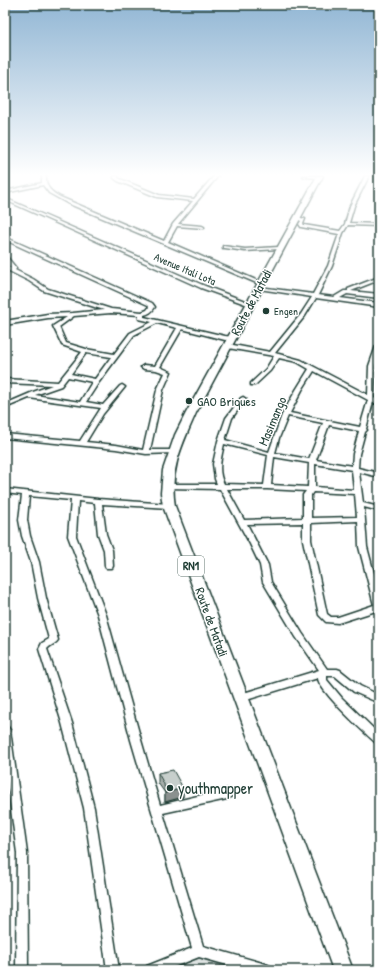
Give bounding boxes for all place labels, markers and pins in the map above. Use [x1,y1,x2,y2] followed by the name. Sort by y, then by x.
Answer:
[274,304,298,318] place label: Engen
[261,306,271,316] marker: Engen
[197,392,256,410] place label: GAO Briques
[184,396,194,406] marker: GAO Briques
[178,777,253,799] place label: youthmapper
[165,783,175,793] marker: youthmapper

